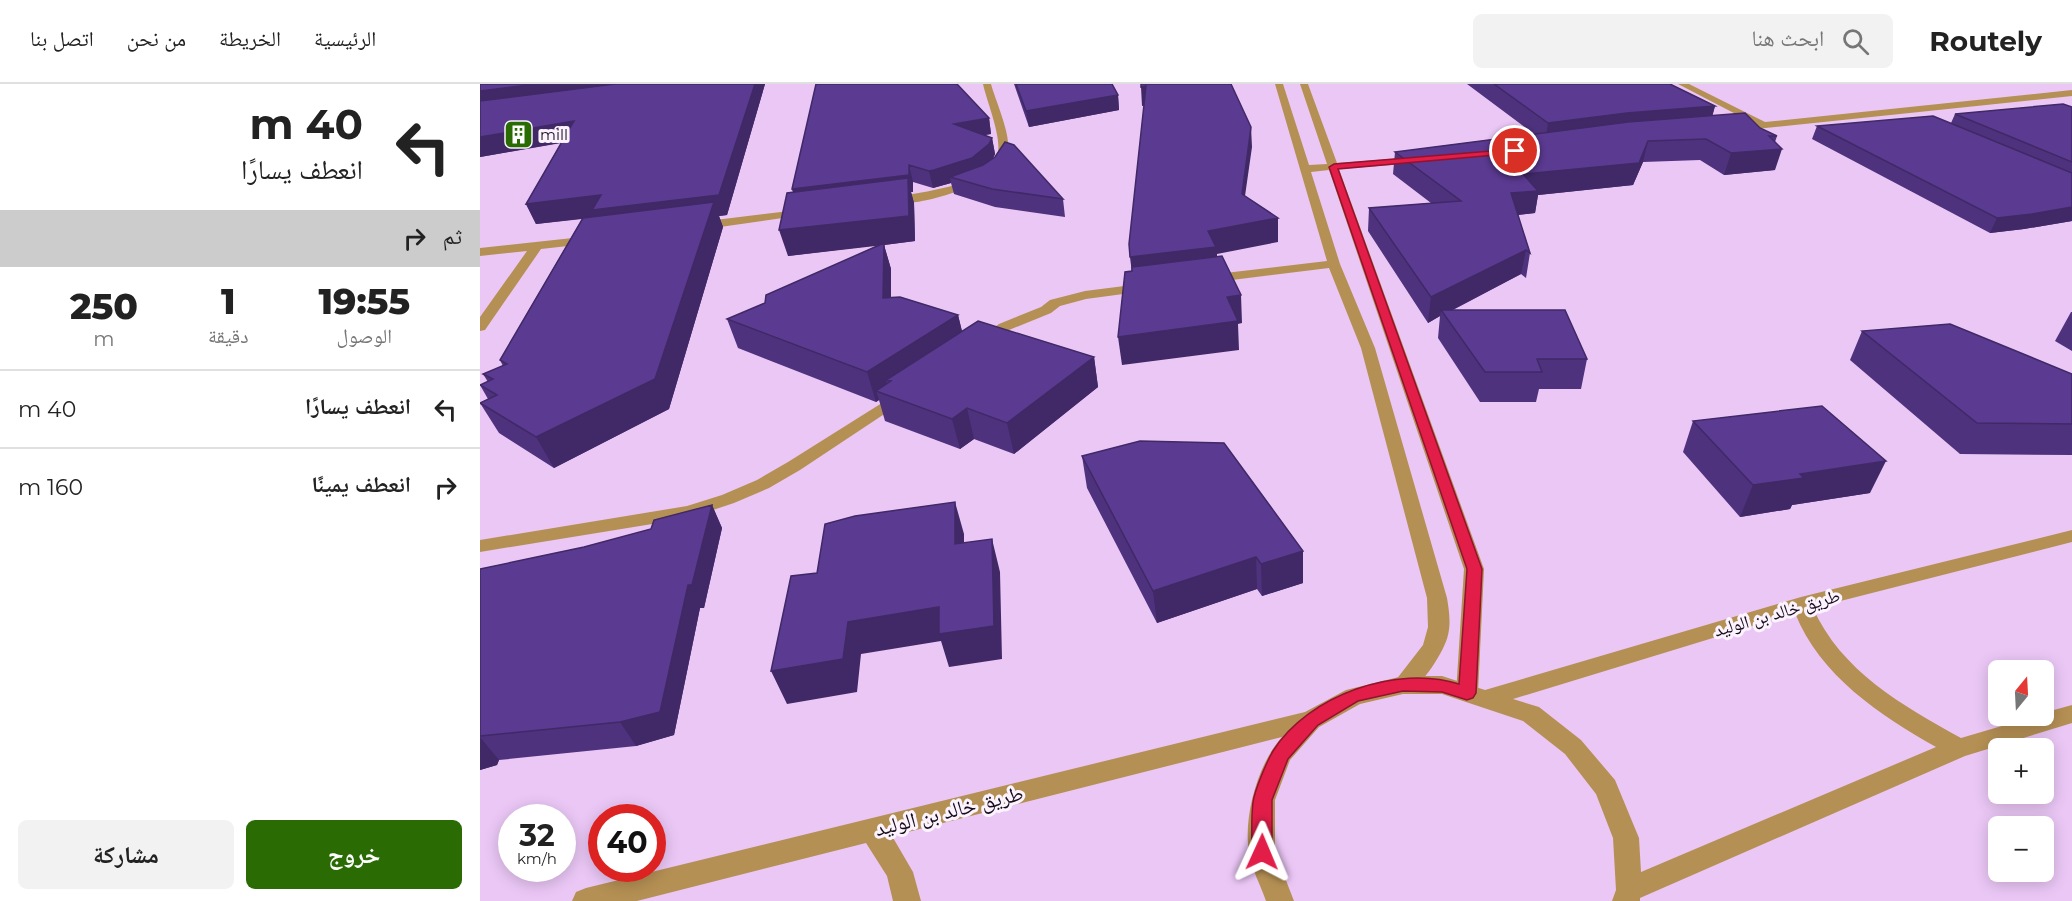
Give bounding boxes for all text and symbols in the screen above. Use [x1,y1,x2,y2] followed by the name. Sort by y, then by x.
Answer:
[1473,14,1893,68] search box
[1929,24,2042,58] text: Routely
[1751,25,1824,52] text: ابحث هنا
[1839,25,1872,58] icon: search
[30,26,94,51] text: اتصل بنا
[127,26,186,51] text: من نحن
[219,26,281,51] text: الخريطة
[314,26,376,51] text: الرئيسية
[250,98,363,150] text: 40 m
[384,108,462,186] icon: left
[503,119,535,151] building icon: mill
[540,125,568,144] place label: mill
[1489,125,1540,176] pin
[1498,134,1531,167] icon: arrive
[241,153,363,186] text: انعطف يسارًا
[398,222,431,255] icon: right
[443,223,462,250] text: ثم
[221,279,236,323] text: 1
[318,279,410,323] text: 19:55
[70,284,138,328] text: 250
[208,324,249,348] text: دقيقة
[337,324,392,348] text: الوصول
[93,327,115,351] text: m
[305,393,411,420] text: انعطف يسارًا
[429,393,462,426] icon: left
[18,396,76,423] text: 40 m
[311,471,411,498] text: انعطف يمينًا
[429,471,462,504] icon: right
[18,474,83,501] text: 160 m
[1711,584,1843,642] street label: طريق خالد بن الوليد
[1988,660,2054,726] north arrow
[1988,660,2054,882] map controls
[1988,738,2054,804] button: +
[872,780,1026,842] street label: طريق خالد بن الوليد
[588,804,666,882] speed limit sign: 40
[1988,816,2054,882] button: −
[519,817,555,854] text: 32
[18,820,234,889] button: مشاركة
[246,820,462,889] button: خروج
[1230,820,1294,884] position arrow
[517,849,557,868] text: km/h

